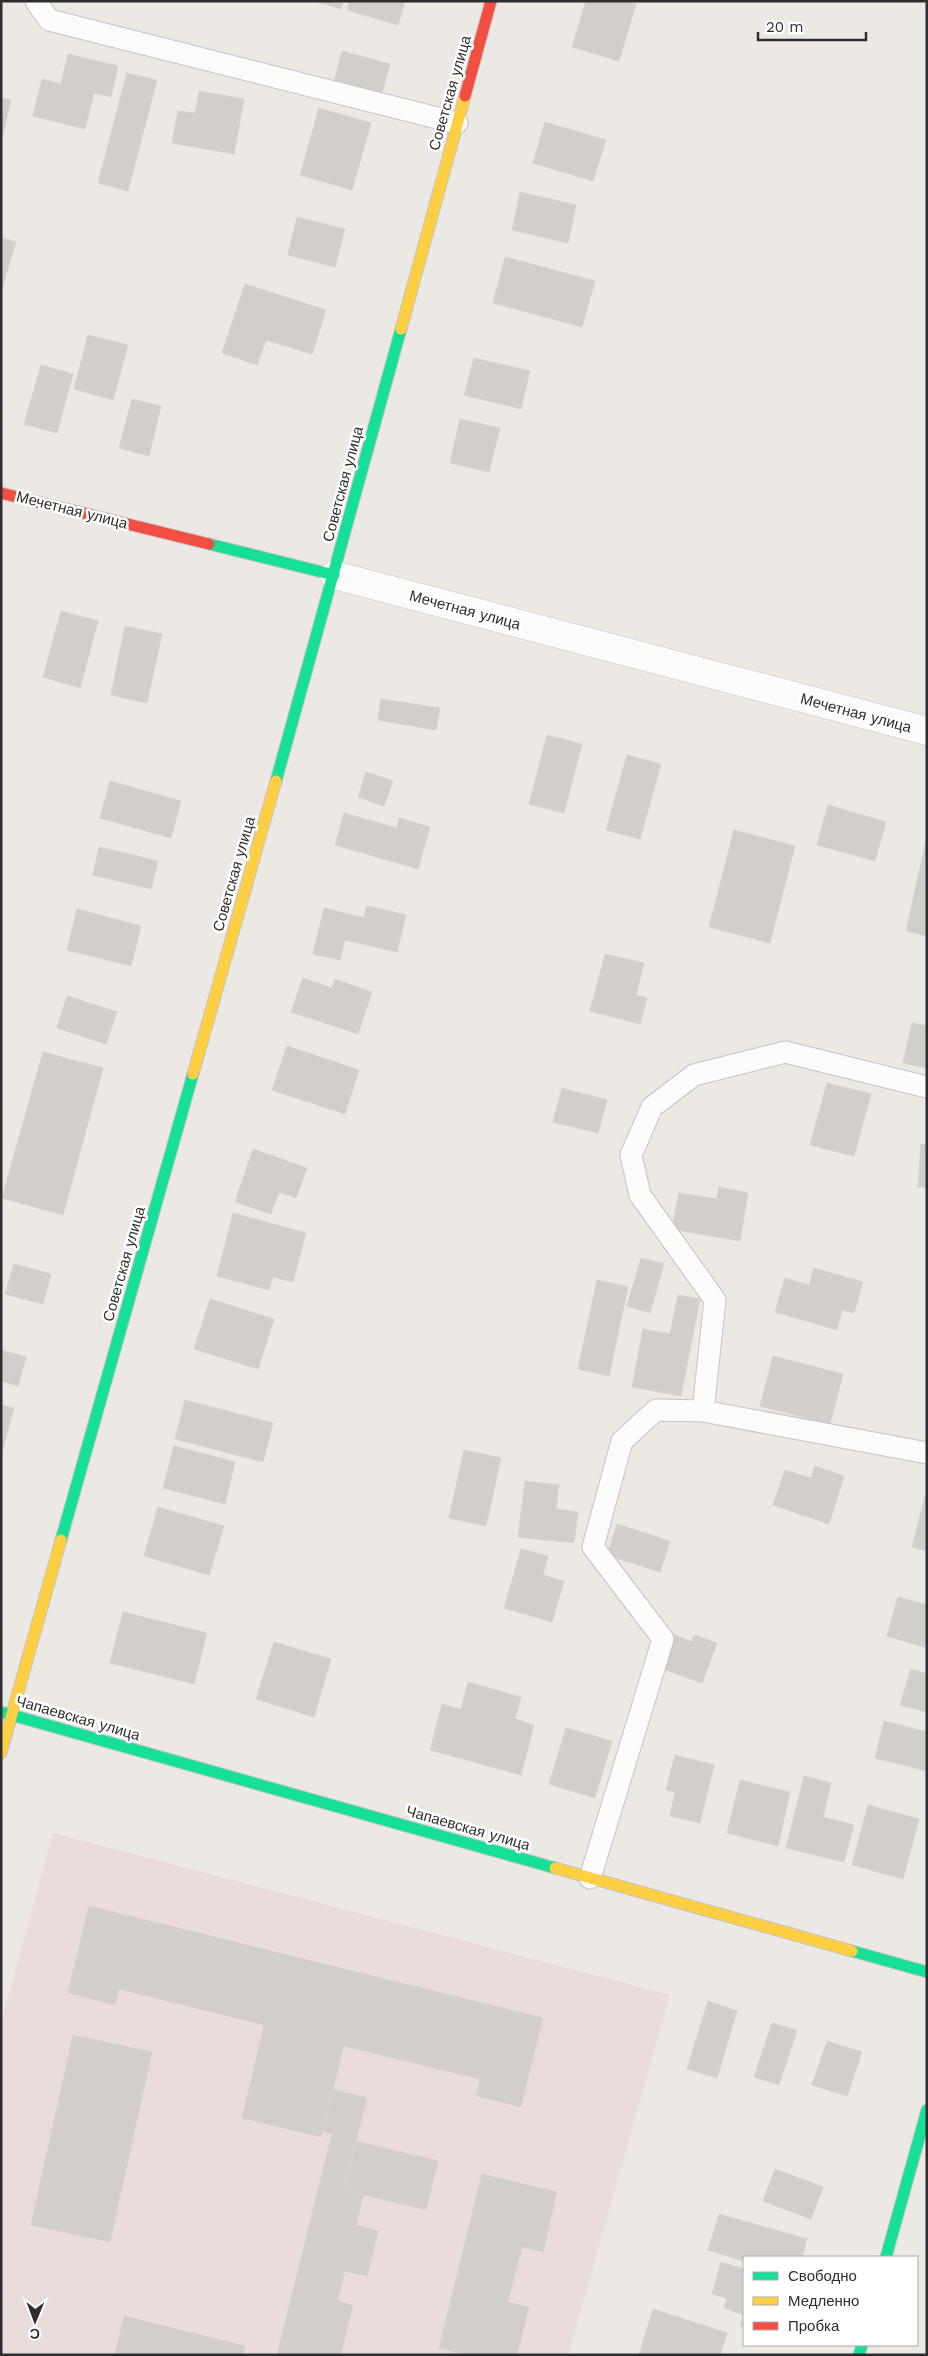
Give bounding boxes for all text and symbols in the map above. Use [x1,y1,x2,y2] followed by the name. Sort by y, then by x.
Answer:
[758,10,866,42] scale bar
[766,18,804,36] text: 20 m
[425,33,475,153] street label: Советская улица
[319,424,367,544] street label: Советская улица
[14,487,130,533] street label: Мечетная улица
[408,587,523,634] street label: Мечетная улица
[799,690,914,737] street label: Мечетная улица
[209,814,259,934] street label: Советская улица
[99,1204,149,1324] street label: Советская улица
[14,1692,143,1744] street label: Чапаевская улица
[404,1802,533,1854] street label: Чапаевская улица
[743,2256,918,2346] legend
[788,2267,857,2285] text: Свободно
[788,2292,859,2310] text: Медленно
[10,2296,60,2346] north arrow
[788,2317,840,2335] text: Пробка
[30,2326,40,2342] text: С

